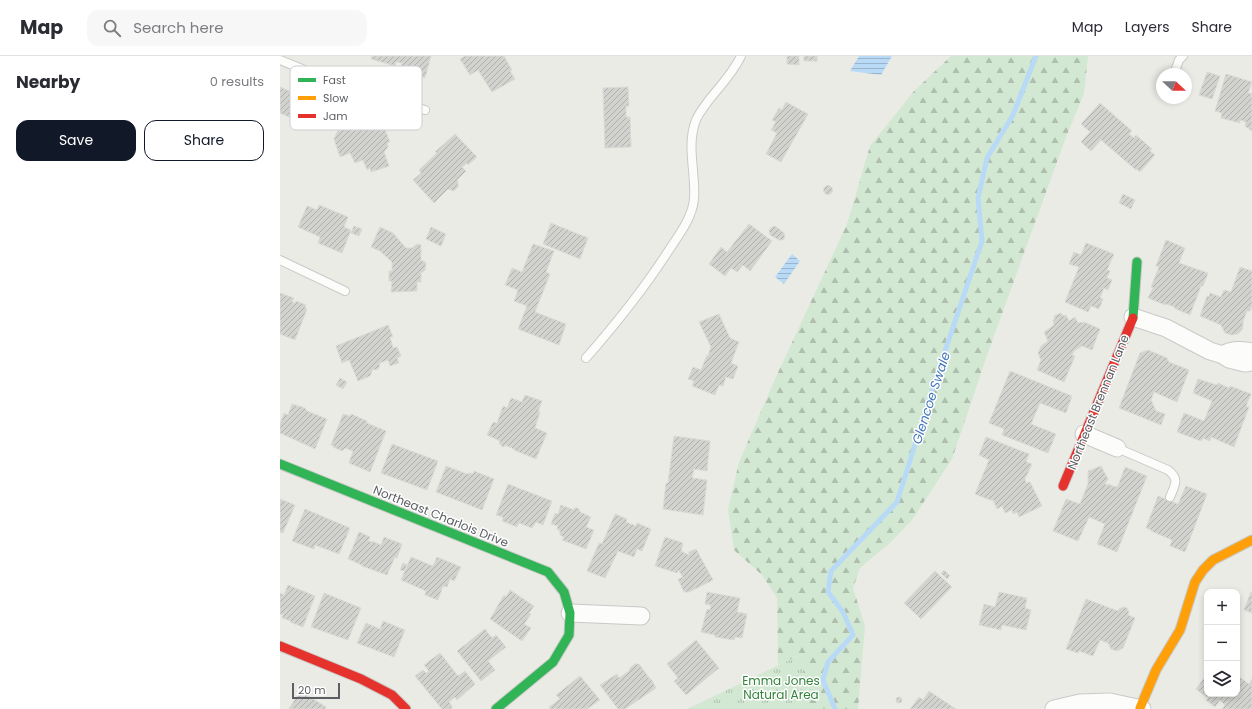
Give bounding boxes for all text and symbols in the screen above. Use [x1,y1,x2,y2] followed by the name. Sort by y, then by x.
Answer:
[87,10,367,46] search box
[20,14,63,41] text: Map
[101,17,123,39] icon: search
[133,17,224,38] text: Search here
[1072,17,1103,37] text: Map
[1125,17,1169,37] text: Layers
[1191,17,1232,37] text: Share
[290,66,422,130] legend
[1156,68,1192,104] north arrow
[16,70,80,94] text: Nearby
[210,72,264,91] text: 0 results
[323,72,346,88] text: Fast
[323,90,348,106] text: Slow
[323,108,348,124] text: Jam
[16,120,136,161] button: Save
[144,120,264,161] button: Share
[1063,332,1133,472] street label: Northeast Brennan Lane
[907,349,955,447] water label: Glencoe Swale
[371,481,511,551] street label: Northeast Charlois Drive
[1204,589,1240,697] map controls
[1204,589,1240,625] button: +
[1204,625,1240,661] button: −
[1204,661,1240,697] button: layers
[742,672,820,703] park label: Emma Jones Natural Area
[292,681,340,700] scale bar
[298,682,326,698] text: 20 m

